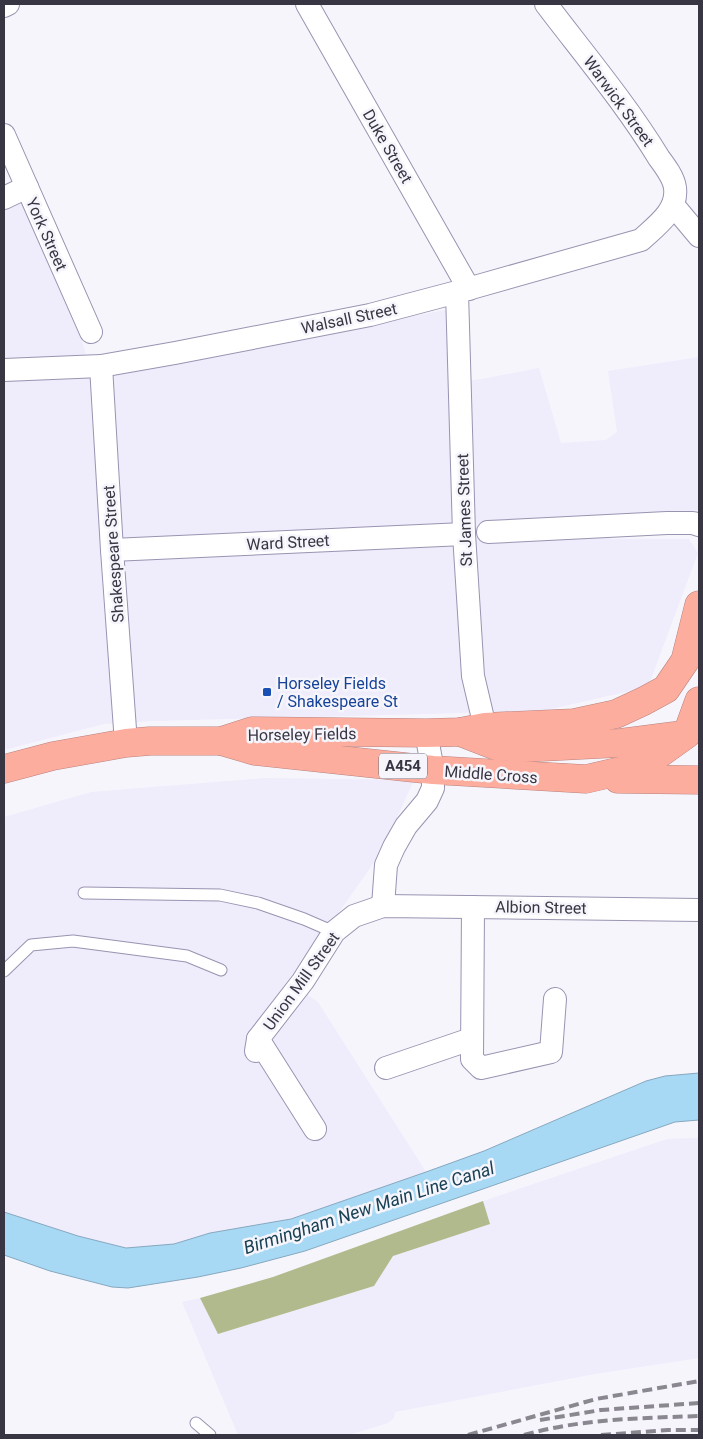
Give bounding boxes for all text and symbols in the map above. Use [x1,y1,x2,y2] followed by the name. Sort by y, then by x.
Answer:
[580,53,658,150] street label: Warwick Street
[359,106,416,186] street label: Duke Street
[22,195,71,274] street label: York Street
[299,299,399,338] street label: Walsall Street
[453,453,476,567] street label: St James Street
[99,485,128,623] street label: Shakespeare Street
[246,531,330,554] street label: Ward Street
[277,674,398,711] place label: Horseley Fields / Shakespeare St
[261,686,273,698] marker: Horseley Fields / Shakespeare St
[247,724,357,745] street label: Horseley Fields
[379,754,427,778] road number: A454
[444,762,538,787] street label: Middle Cross
[495,897,587,918] street label: Albion Street
[259,928,343,1034] street label: Union Mill Street
[241,1157,498,1258] water label: Birmingham New Main Line Canal

